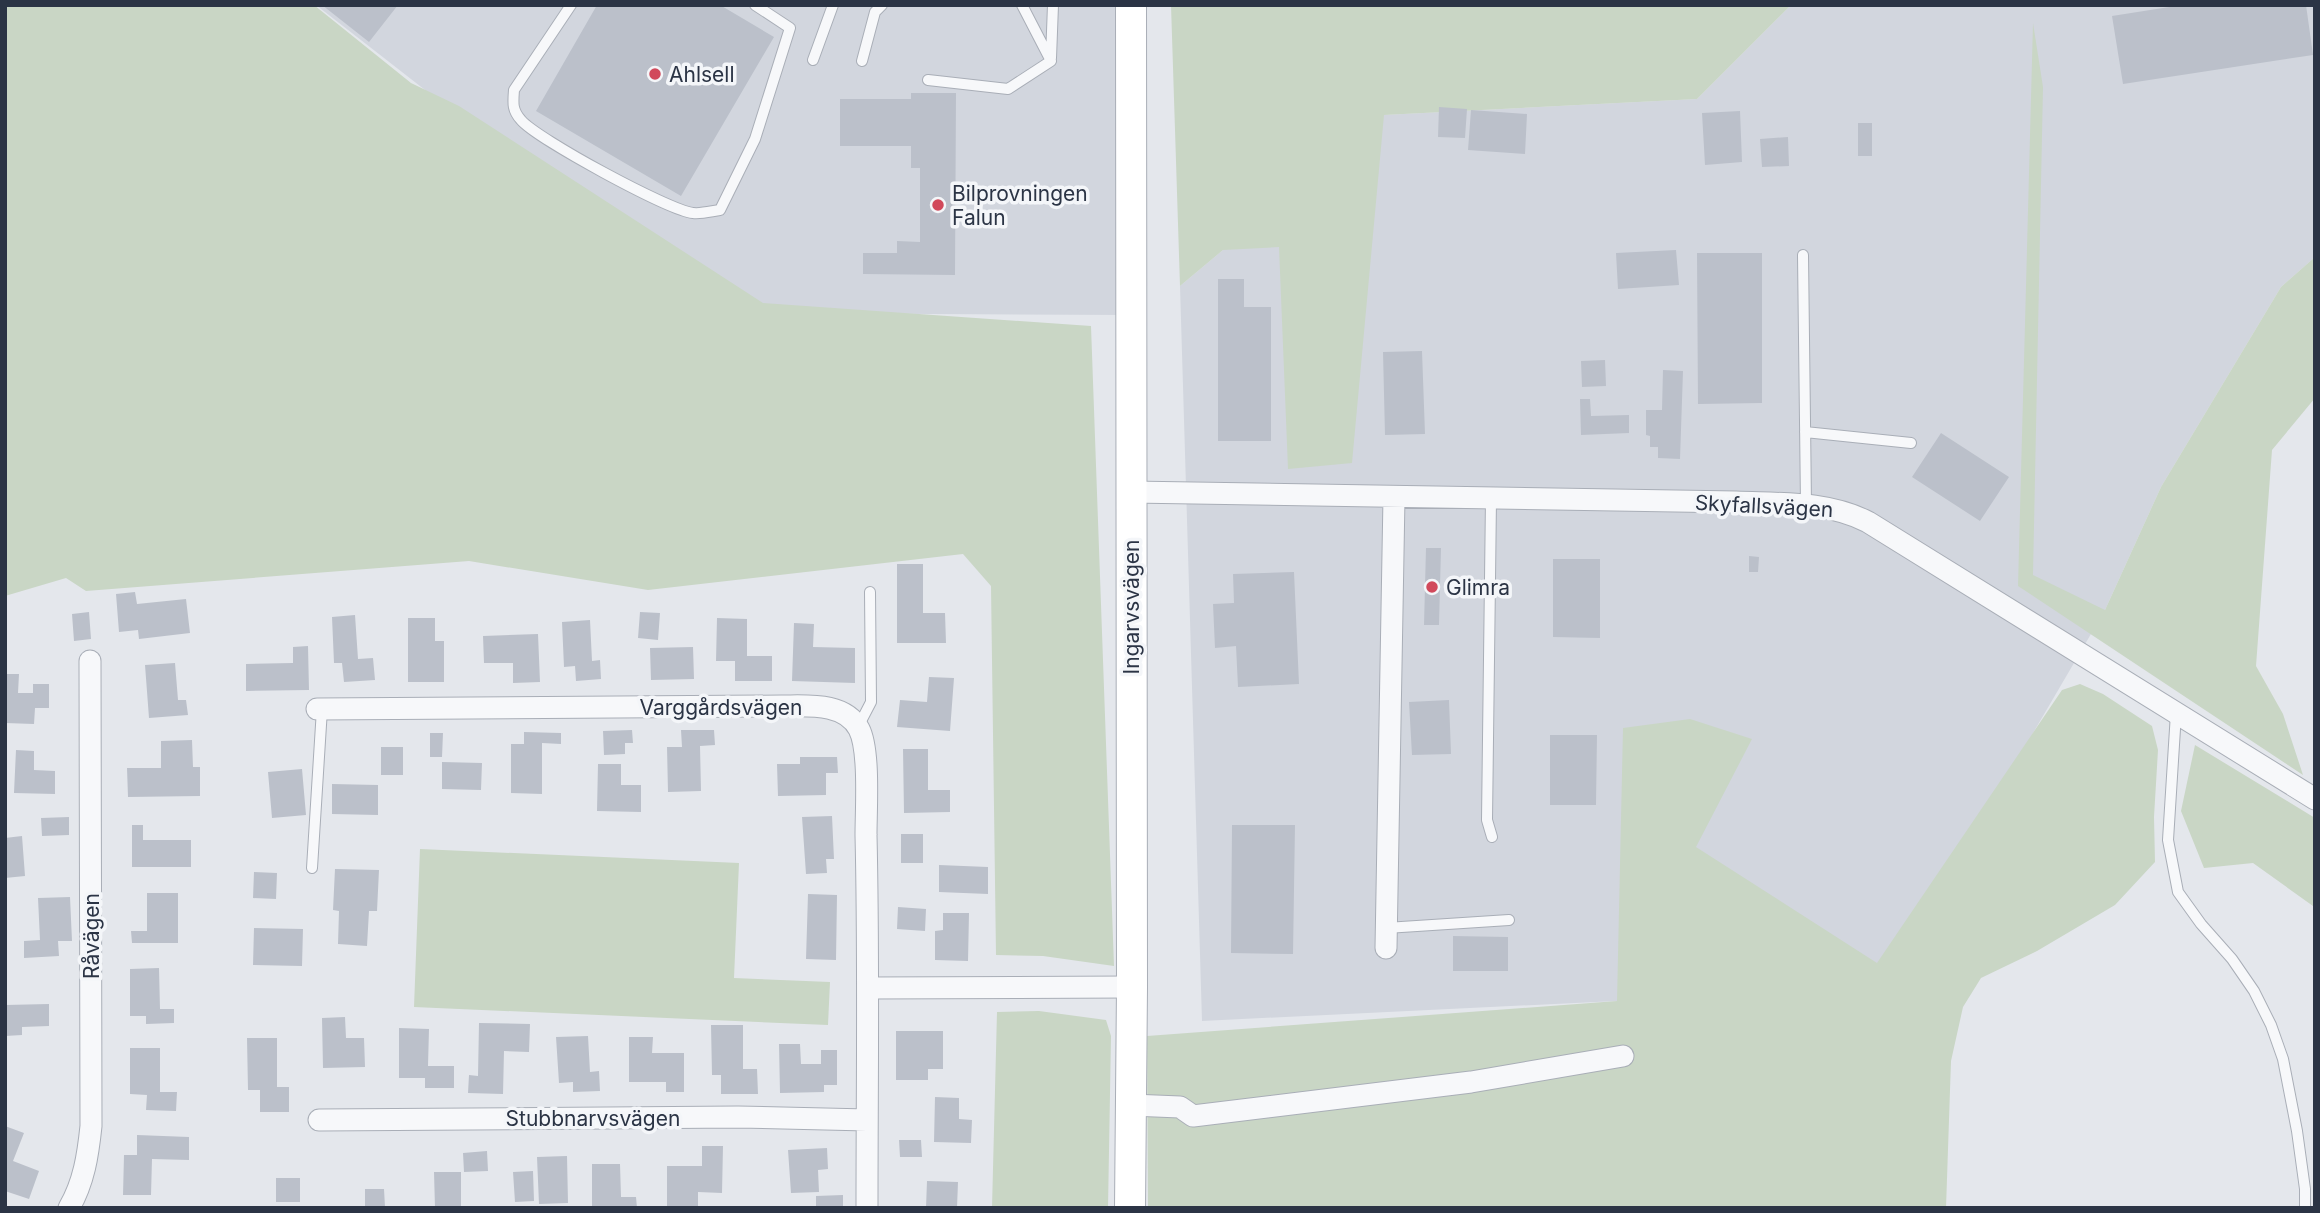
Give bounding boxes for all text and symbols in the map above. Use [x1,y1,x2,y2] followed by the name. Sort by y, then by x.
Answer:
[669,62,735,87] place label: Ahlsell
[647,66,663,82] marker: Ahlsell
[952,181,1088,230] place label: Bilprovningen Falun
[930,197,946,213] marker: Bilprovningen Falun
[1694,490,1834,522] street label: Skyfallsvägen
[1119,540,1144,674] street label: Ingarvsvägen
[1446,575,1510,600] place label: Glimra
[1424,579,1440,595] marker: Glimra
[640,695,802,720] street label: Varggårdsvägen
[79,893,104,979] street label: Råvägen
[506,1106,680,1131] street label: Stubbnarvsvägen

